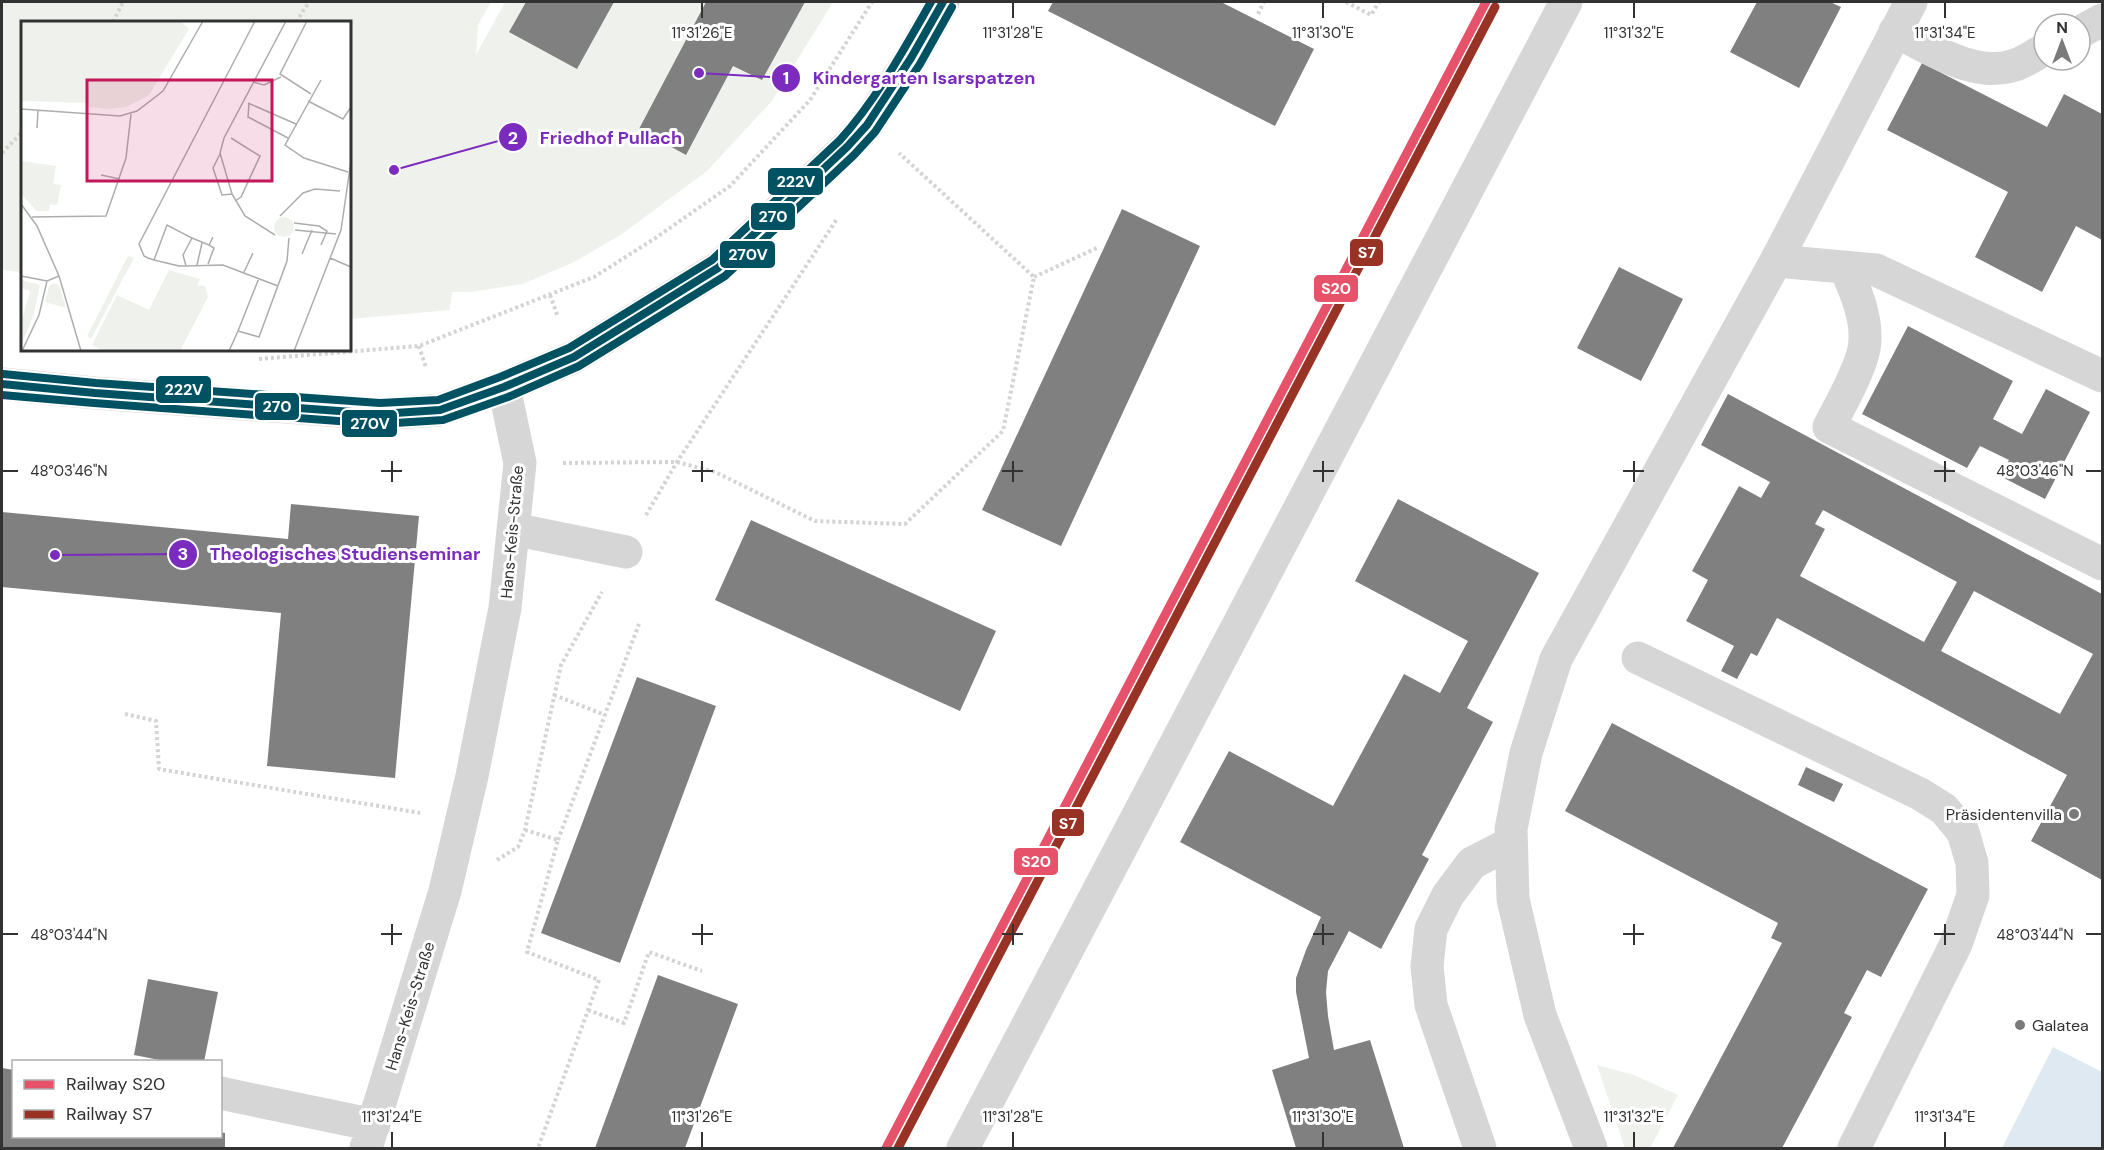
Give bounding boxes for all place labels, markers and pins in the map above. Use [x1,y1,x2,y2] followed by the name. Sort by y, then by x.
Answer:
[771,60,1047,96] callout: Kindergarten Isarspatzen
[498,119,694,155] callout: Friedhof Pullach
[168,536,493,572] callout: Theologisches Studienseminar
[1946,804,2062,825] place label: Präsidentenvilla
[2067,807,2081,821] marker: Präsidentenvilla
[2032,1015,2089,1036] place label: Galatea
[2013,1018,2027,1032] marker: Galatea

